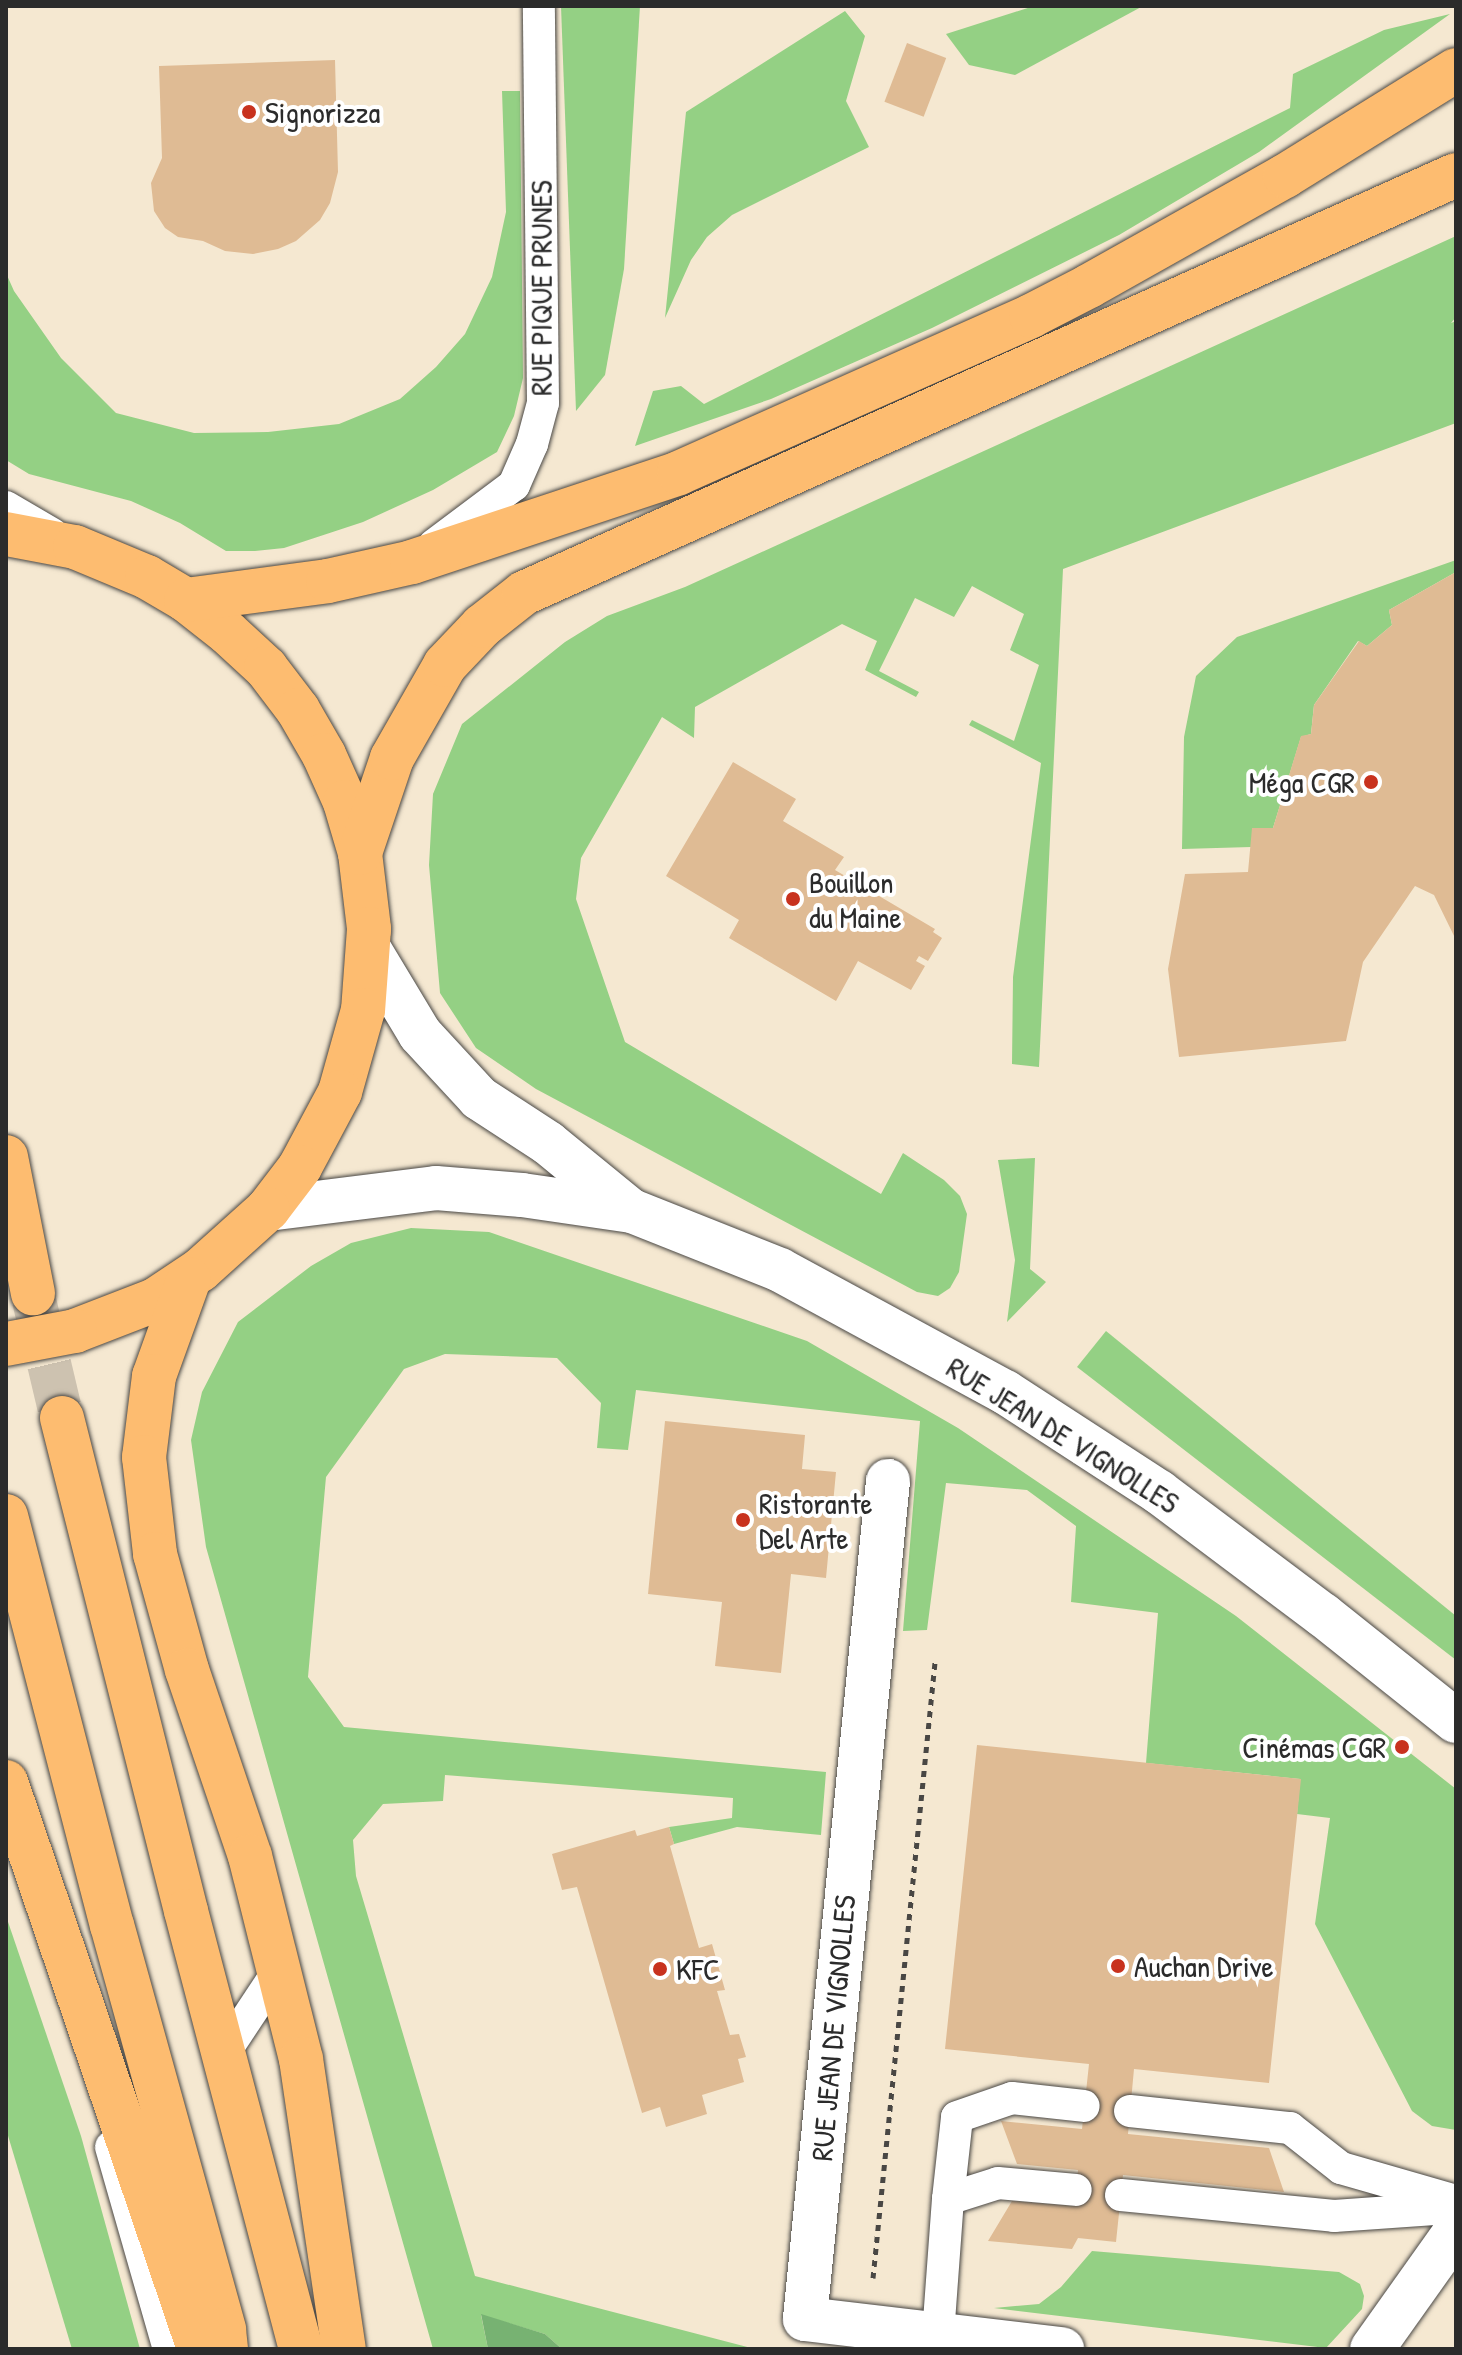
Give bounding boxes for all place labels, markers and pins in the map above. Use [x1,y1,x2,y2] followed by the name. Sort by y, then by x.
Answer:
[265,94,380,130] place label: Signorizza
[240,103,258,121] marker: Signorizza
[1249,764,1355,800] place label: Méga CGR
[1362,773,1380,791] marker: Méga CGR
[809,864,901,934] place label: Bouillon du Maine
[784,890,802,908] marker: Bouillon du Maine
[759,1485,872,1556] place label: Ristorante Del Arte
[734,1511,752,1529] marker: Ristorante Del Arte
[1242,1729,1386,1765] place label: Cinémas CGR
[1393,1738,1411,1756] marker: Cinémas CGR
[1134,1948,1274,1984] place label: Auchan Drive
[676,1951,719,1987] place label: KFC
[1109,1957,1127,1975] marker: Auchan Drive
[651,1960,669,1978] marker: KFC

